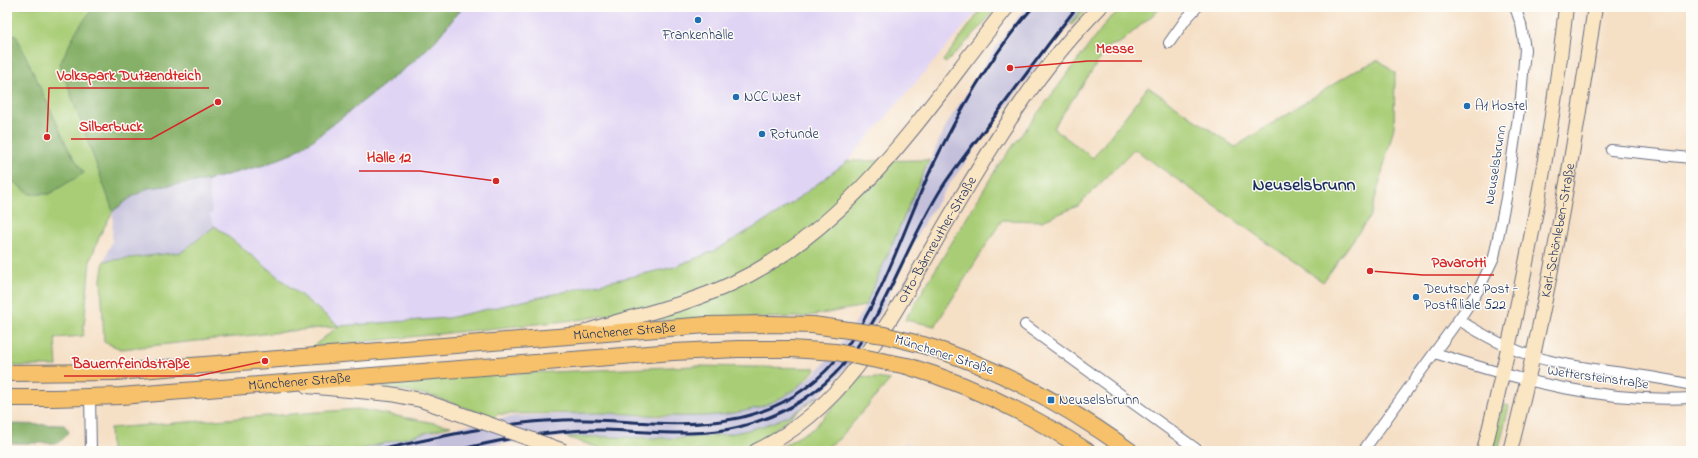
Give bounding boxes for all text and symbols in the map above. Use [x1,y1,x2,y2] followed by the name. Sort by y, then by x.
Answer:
[693,15,703,25] marker: Frankenhalle
[661,25,734,46] place label: Frankenhalle
[1088,34,1142,61] callout: Messe
[1096,38,1135,60] text: Messe
[49,61,209,88] callout: Volkspark Dutzendteich
[56,65,201,87] text: Volkspark Dutzendteich
[744,87,801,108] place label: NCC West
[731,92,741,102] marker: NCC West
[1475,96,1527,117] place label: A1 Hostel
[1462,101,1472,111] marker: A1 Hostel
[71,112,151,139] callout: Silberbuck
[79,116,143,138] text: Silberbuck
[770,124,819,145] place label: Rotunde
[1479,124,1513,206] street label: Neuselsbrunn
[757,129,767,139] marker: Rotunde
[359,144,420,171] callout: Halle 12
[367,147,412,169] text: Halle 12
[1535,161,1581,299] street label: Karl-Schönleben-Straße
[892,171,983,307] street label: Otto-Bärnreuther-Straße
[1253,173,1356,199] district label: Neuselsbrunn
[1423,248,1494,275] callout: Pavarotti
[1431,252,1487,274] text: Pavarotti
[1423,279,1518,316] place label: Deutsche Post - Postfiliale 522
[1411,292,1421,302] marker: Deutsche Post - Postfiliale 522
[572,317,677,346] street label: Münchener Straße
[892,329,997,381] street label: Münchener Straße
[64,349,198,376] callout: Bauernfeindstraße
[71,353,191,375] text: Bauernfeindstraße
[1546,361,1651,396] street label: Wettersteinstraße
[247,367,352,396] street label: Münchener Straße
[1059,390,1139,411] place label: Neuselsbrunn
[1046,395,1056,405] marker: Neuselsbrunn

